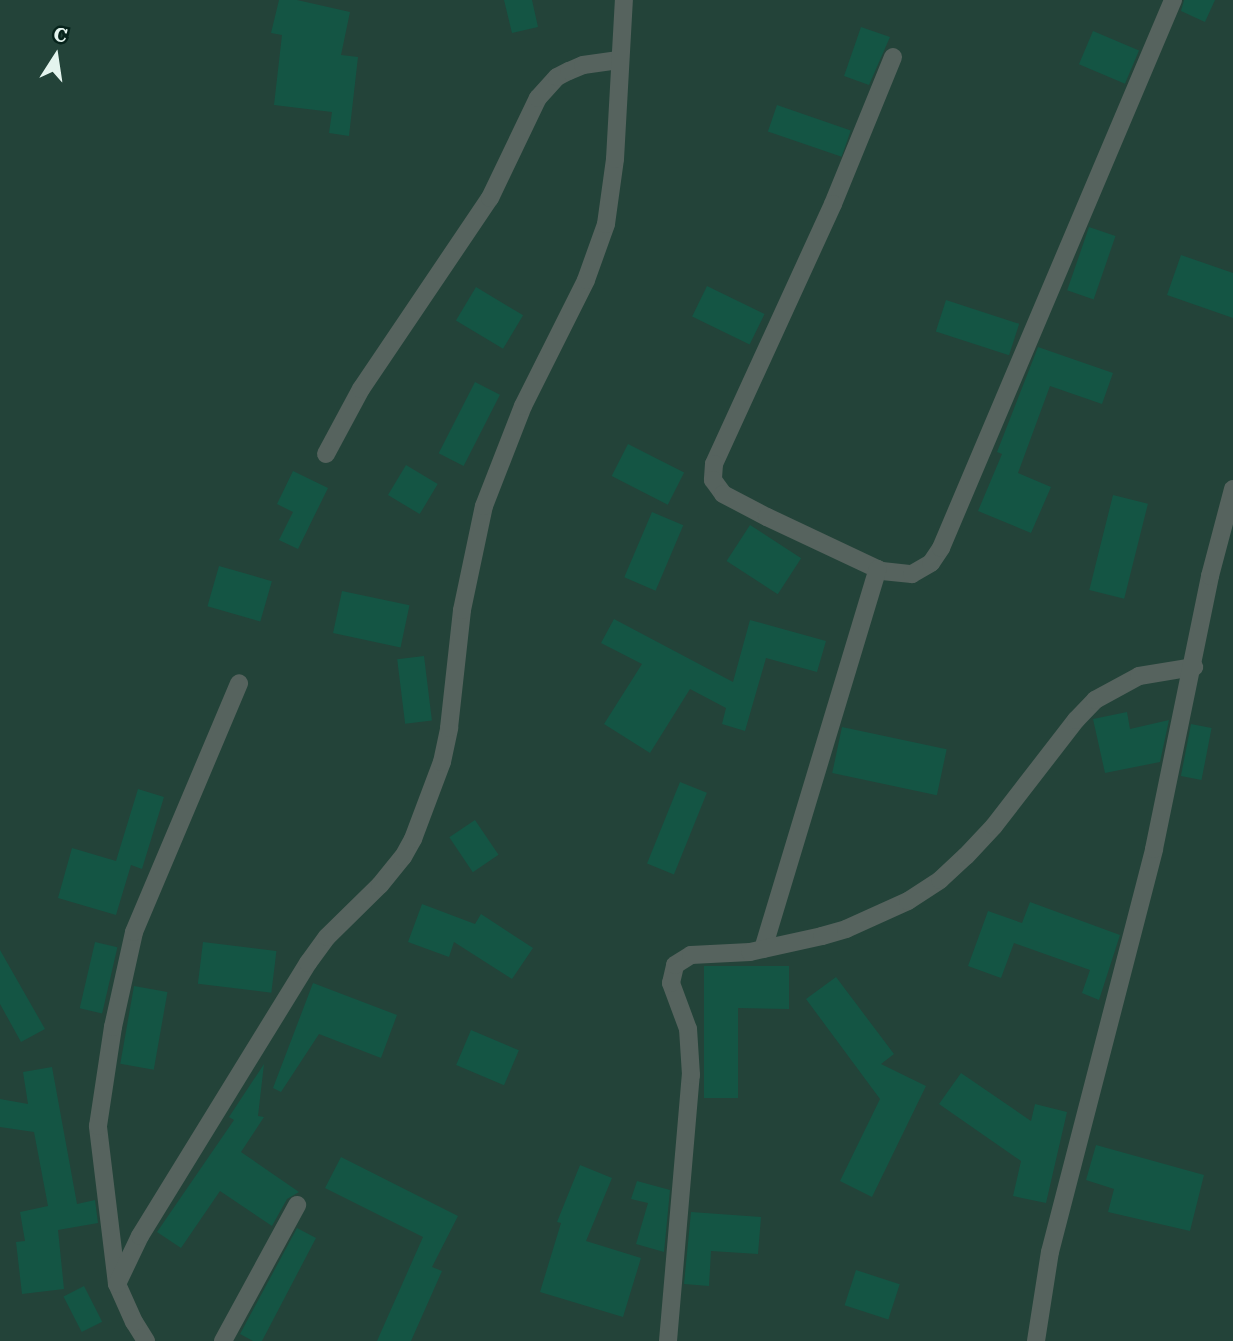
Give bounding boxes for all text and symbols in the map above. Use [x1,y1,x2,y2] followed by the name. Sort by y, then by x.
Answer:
[21,21,91,91] north arrow
[52,22,69,48] text: С

